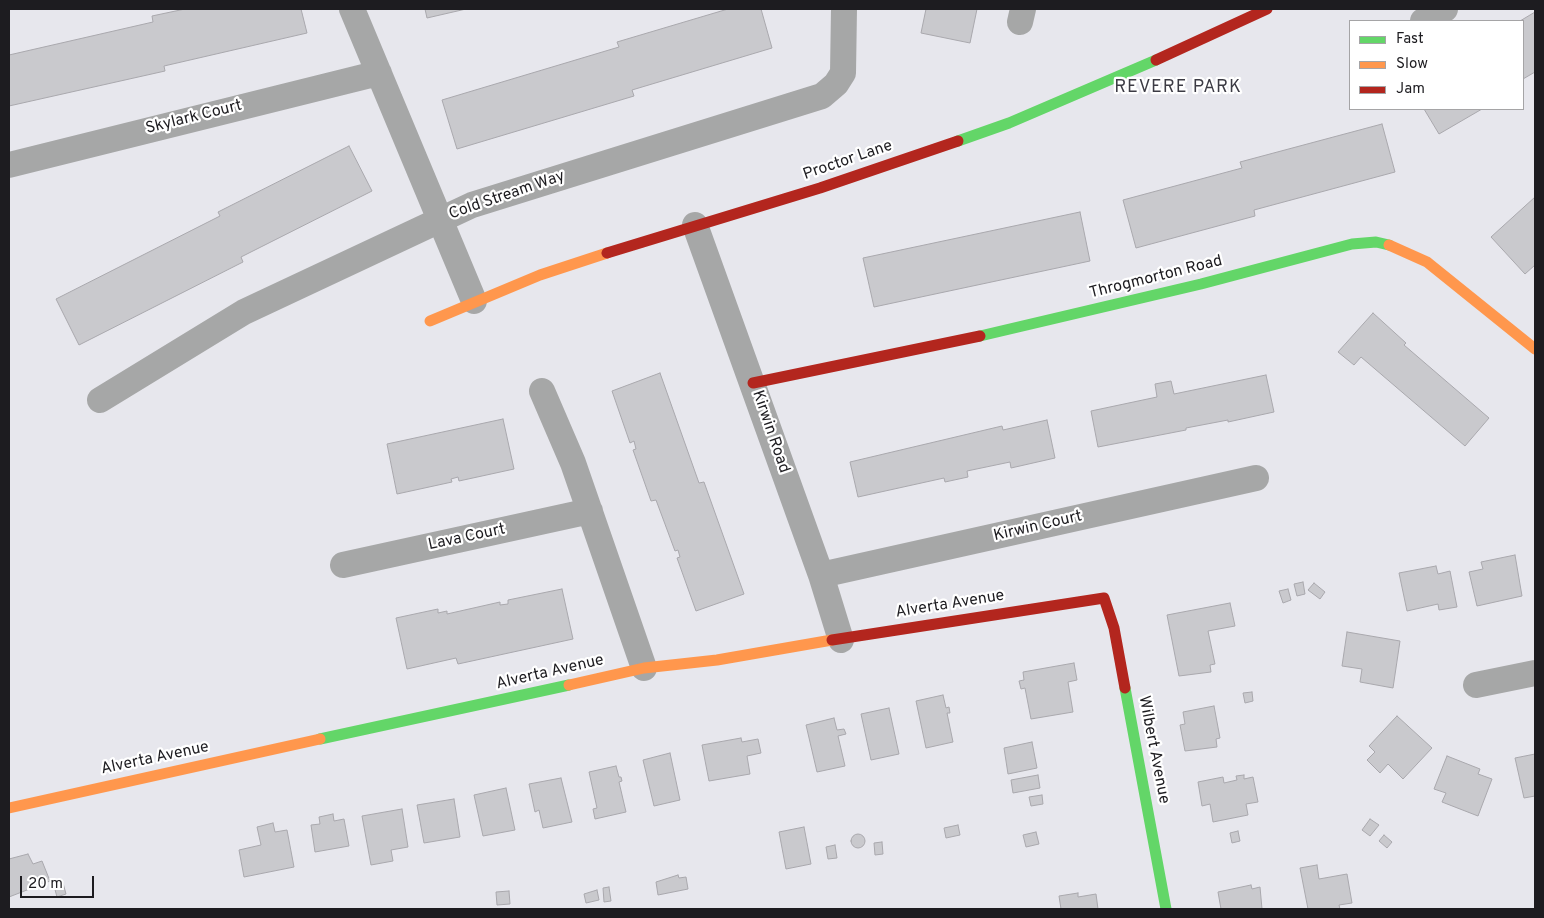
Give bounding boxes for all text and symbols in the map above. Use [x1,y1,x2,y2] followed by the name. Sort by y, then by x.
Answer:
[1349,20,1524,110] legend
[1396,30,1424,49] text: Fast
[1396,55,1428,74] text: Slow
[1113,77,1243,99] district label: REVERE PARK
[1396,80,1425,99] text: Jam
[144,97,244,139] street label: Skylark Court
[801,137,895,185] street label: Proctor Lane
[447,167,567,225] street label: Cold Stream Way
[1088,252,1224,304] street label: Throgmorton Road
[747,388,793,476] street label: Kirwin Road
[992,508,1084,546] street label: Kirwin Court
[427,520,507,556] street label: Lava Court
[894,587,1006,623] street label: Alverta Avenue
[494,651,606,695] street label: Alverta Avenue
[1133,694,1173,806] street label: Wilbert Avenue
[99,738,211,780] street label: Alverta Avenue
[22,866,96,898] scale bar
[28,875,63,894] text: 20 m

